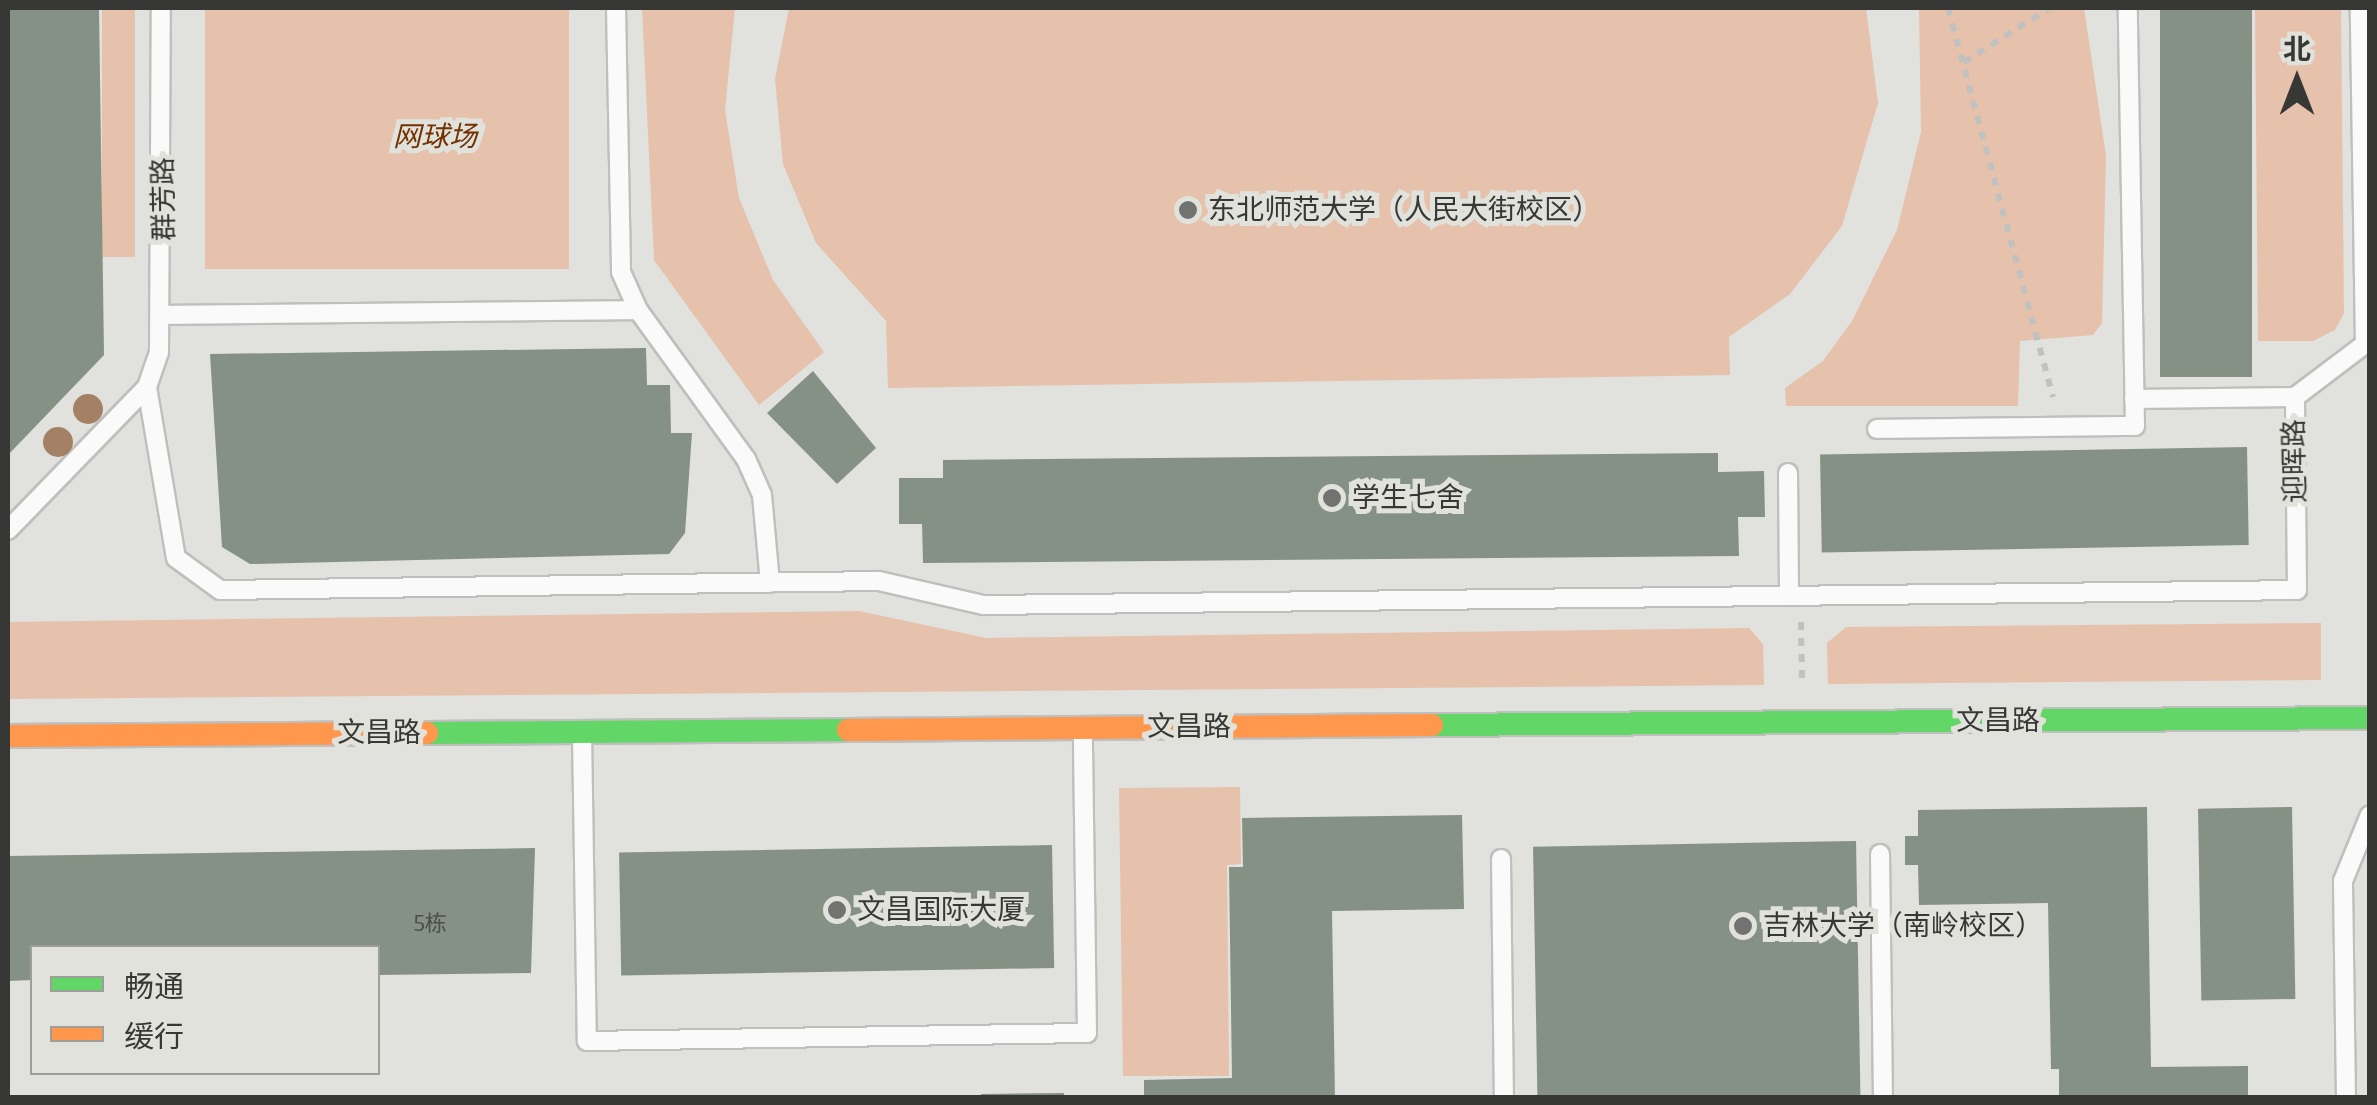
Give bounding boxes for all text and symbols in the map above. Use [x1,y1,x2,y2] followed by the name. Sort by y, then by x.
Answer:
[2247,30,2347,130] north arrow
[2283,33,2311,66] text: 北
[393,120,477,154] park label: 网球场
[146,157,182,241] street label: 群芳路
[1208,193,1600,227] place label: 东北师范大学（人民大街校区）
[1177,199,1199,221] marker: 东北师范大学（人民大街校区）
[2277,419,2313,503] street label: 迎晖路
[1352,481,1464,515] place label: 学生七舍
[1321,487,1343,509] marker: 学生七舍
[1956,704,2040,738] street label: 文昌路
[1147,710,1231,744] street label: 文昌路
[337,716,421,750] street label: 文昌路
[857,893,1025,927] place label: 文昌国际大厦
[826,899,848,921] marker: 文昌国际大厦
[1763,909,2043,943] place label: 吉林大学（南岭校区）
[413,911,447,937] house number: 5栋
[1732,915,1754,937] marker: 吉林大学（南岭校区）
[30,945,380,1075] legend
[124,969,184,1005] text: 畅通
[124,1019,184,1055] text: 缓行

